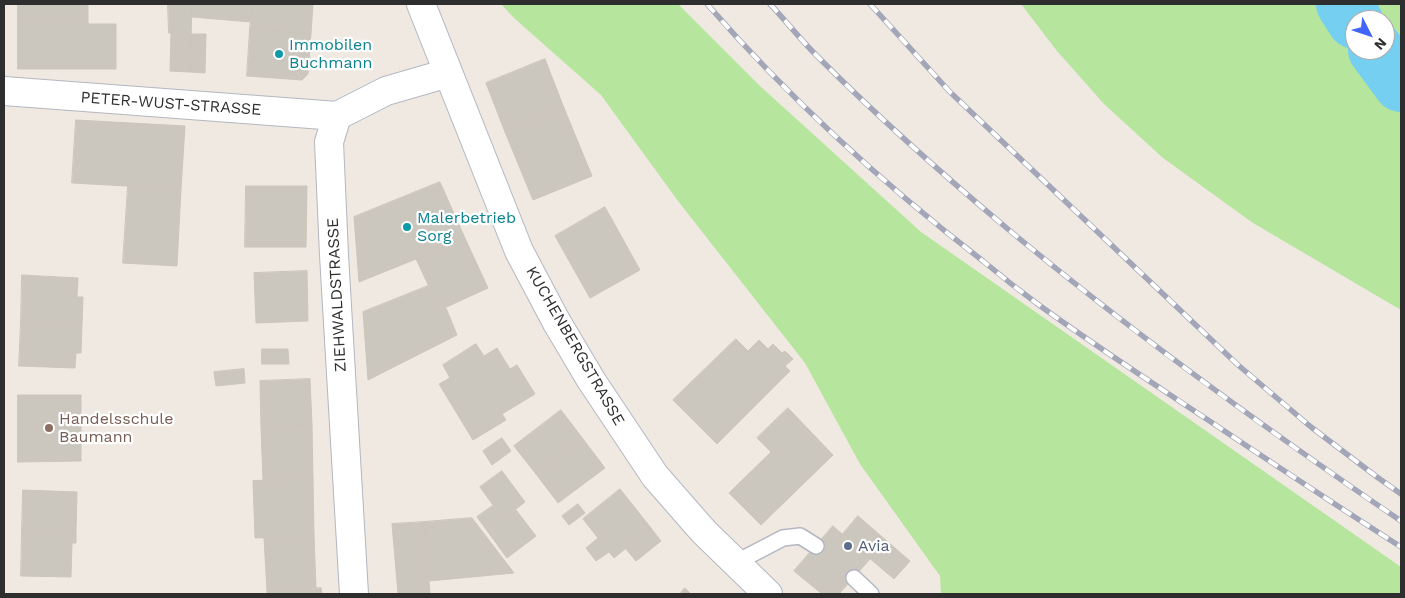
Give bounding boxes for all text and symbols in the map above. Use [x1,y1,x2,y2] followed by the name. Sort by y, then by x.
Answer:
[1345,10,1395,60] north arrow
[289,35,372,73] place label: Immobilen Buchmann
[1371,35,1390,53] text: N
[273,48,285,60] marker: Immobilen Buchmann
[80,88,262,120] street label: PETER-WUST-STRASSE
[417,208,516,246] place label: Malerbetrieb Sorg
[323,217,351,373] street label: ZIEHWALDSTRASSE
[401,221,413,233] marker: Malerbetrieb Sorg
[522,263,628,429] street label: KUCHENBERGSTRASSE
[59,409,173,447] place label: Handelsschule Baumann
[43,422,55,434] marker: Handelsschule Baumann
[858,536,890,556] place label: Avia
[842,540,854,552] marker: Avia

